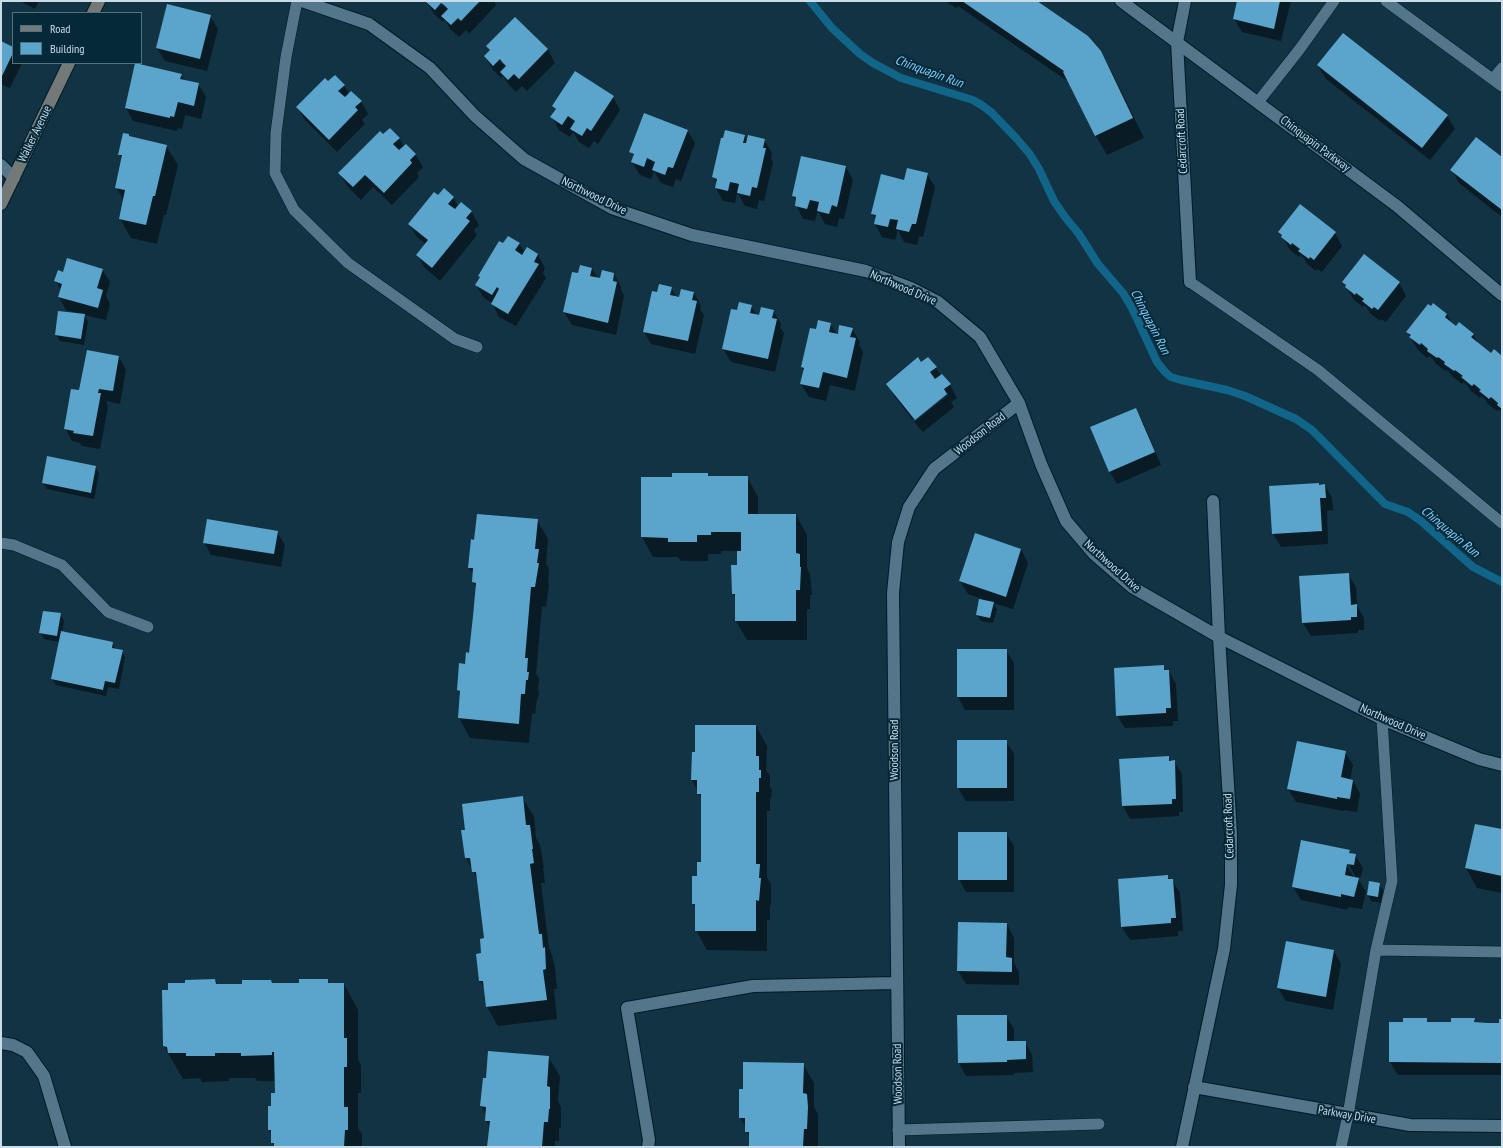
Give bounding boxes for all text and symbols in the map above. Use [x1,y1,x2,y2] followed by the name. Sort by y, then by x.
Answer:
[12,12,142,64] legend
[50,21,70,36] text: Road
[50,41,85,56] text: Building
[893,52,965,92] water label: Chinquapin Run
[15,103,55,165] street label: Walker Avenue
[1173,108,1191,174] street label: Cedarcroft Road
[1277,113,1353,175] street label: Chinquapin Parkway
[559,174,629,218] street label: Northwood Drive
[868,268,938,308] street label: Northwood Drive
[1127,287,1173,357] water label: Chinquapin Run
[952,410,1008,458] street label: Woodson Road
[1418,503,1482,561] water label: Chinquapin Run
[1081,537,1143,595] street label: Northwood Drive
[1358,701,1428,743] street label: Northwood Drive
[888,720,902,780] street label: Woodson Road
[1221,793,1237,859] street label: Cedarcroft Road
[890,1044,906,1104] street label: Woodson Road
[1317,1103,1377,1127] street label: Parkway Drive

